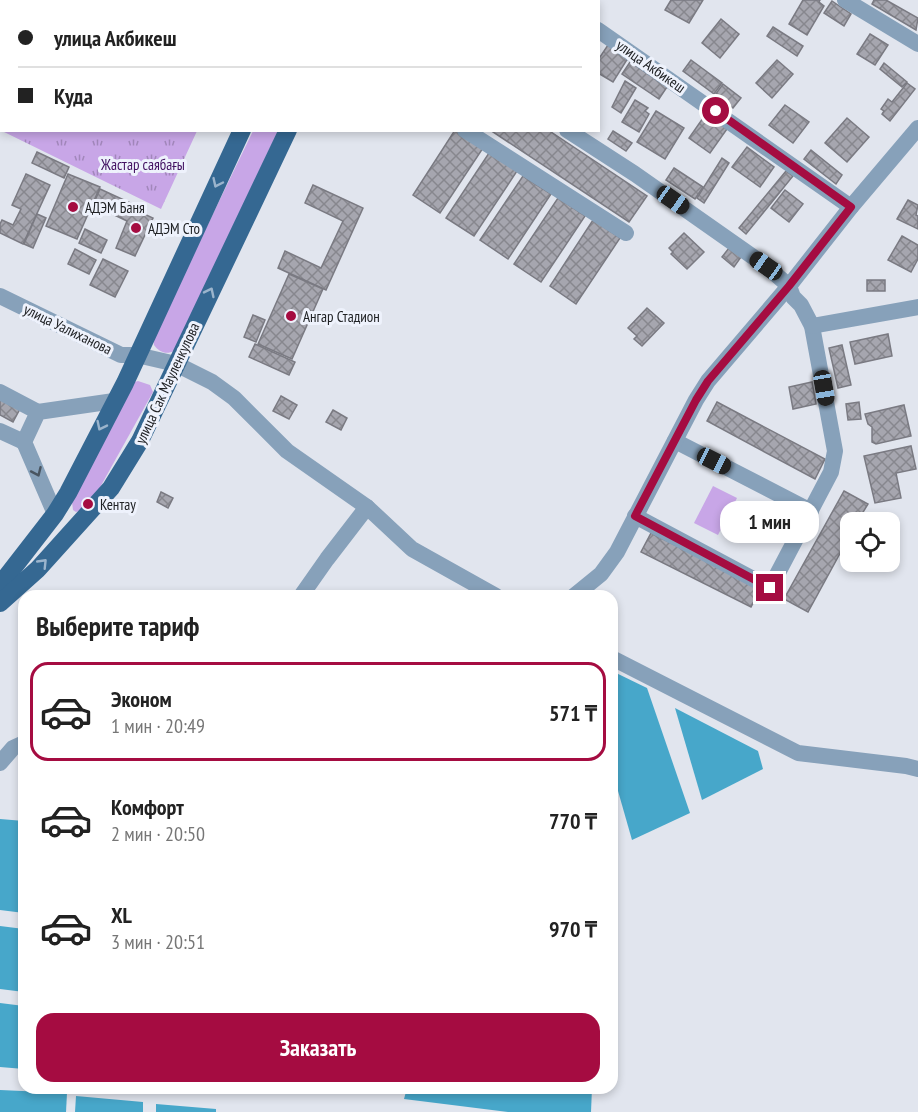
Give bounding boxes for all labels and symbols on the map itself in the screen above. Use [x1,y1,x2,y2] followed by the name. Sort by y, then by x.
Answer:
[613,35,689,97] street label: улица Акбикеш
[702,97,729,124] route start
[100,155,185,174] park label: Жастар саябағы
[213,177,225,188] one-way arrow
[653,182,693,218] car
[85,198,145,217] place label: АДЭМ Баня
[66,200,80,214] marker: АДЭМ Баня
[148,219,200,238] place label: АДЭМ Сто
[129,221,143,235] marker: АДЭМ Сто
[746,248,786,284] car
[202,288,214,299] one-way arrow
[21,300,115,358] street label: улица Уалиханова
[303,307,380,326] place label: Ангар Стадион
[284,309,298,323] marker: Ангар Стадион
[131,319,203,447] street label: улица Сак Мауленкулова
[812,369,836,407] car
[97,420,109,431] one-way arrow
[694,445,734,477] car
[29,465,41,476] one-way arrow
[100,495,136,514] place label: Кентау
[81,497,95,511] marker: Кентау
[720,501,820,543] callout: 1 мин
[36,560,47,570] one-way arrow
[756,574,783,601] route end

